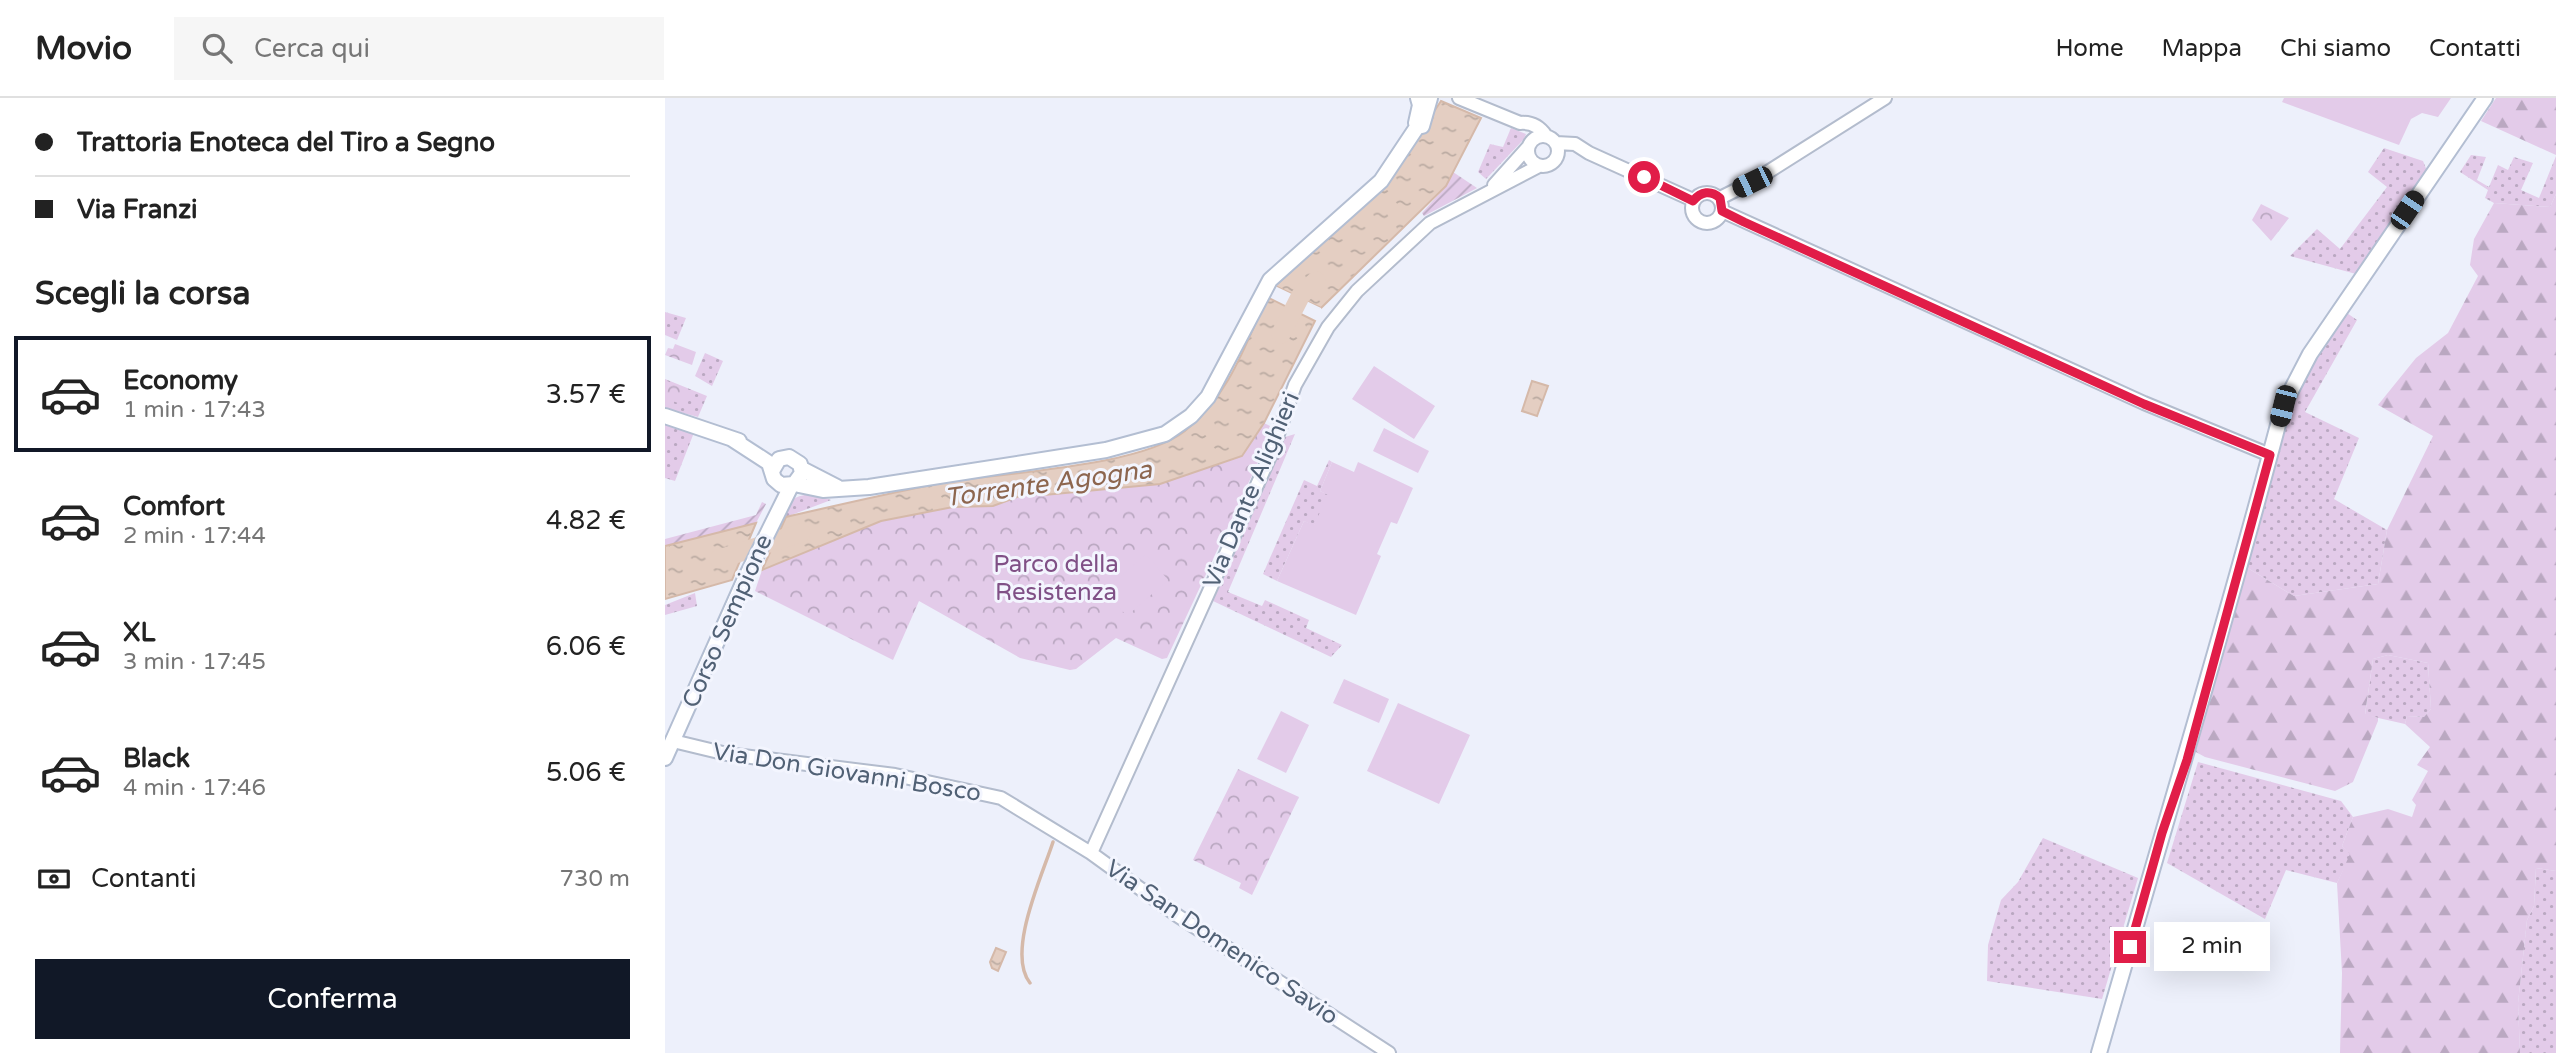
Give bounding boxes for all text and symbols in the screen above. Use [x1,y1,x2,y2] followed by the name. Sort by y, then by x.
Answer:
[174,17,664,80] search box
[35,29,132,68] text: Movio
[198,29,236,67] icon: search
[254,33,370,64] text: Cerca qui
[2056,34,2124,63] text: Home
[2162,34,2242,63] text: Mappa
[2280,34,2391,63] text: Chi siamo
[2429,34,2521,63] text: Contatti
[77,127,495,158] text: Trattoria Enoteca del Tiro a Segno
[1628,161,1660,193] route start
[1729,163,1776,201] car
[2387,187,2428,233] car
[77,194,198,225] text: Via Franzi
[35,275,250,313] text: Scegli la corsa
[39,363,102,426] icon: car
[123,365,238,396] text: Economy
[546,379,626,410] text: 3.57 €
[2268,383,2299,429] car
[1197,388,1306,593] street label: Via Dante Alighieri
[123,396,266,424] text: 1 min · 17:43
[942,453,1155,513] water label: Torrente Agogna
[39,489,102,552] icon: car
[123,491,225,522] text: Comfort
[546,505,626,536] text: 4.82 €
[123,522,266,550] text: 2 min · 17:44
[676,530,779,712] street label: Corso Sempione
[993,550,1119,607] park label: Parco della Resistenza
[39,615,102,678] icon: car
[123,617,155,648] text: XL
[546,631,626,662] text: 6.06 €
[123,648,266,676] text: 3 min · 17:45
[711,737,983,808] street label: Via Don Giovanni Bosco
[39,741,102,804] icon: car
[123,743,190,774] text: Black
[546,757,626,788] text: 5.06 €
[123,774,266,802] text: 4 min · 17:46
[1100,854,1344,1031] street label: Via San Domenico Savio
[35,860,73,898] icon: cash
[91,863,196,894] text: Contanti
[560,865,630,893] text: 730 m
[2155,922,2270,972] callout: 2 min
[2114,931,2146,963] route end
[2181,932,2243,960] text: 2 min
[35,959,630,1039] button: Conferma

